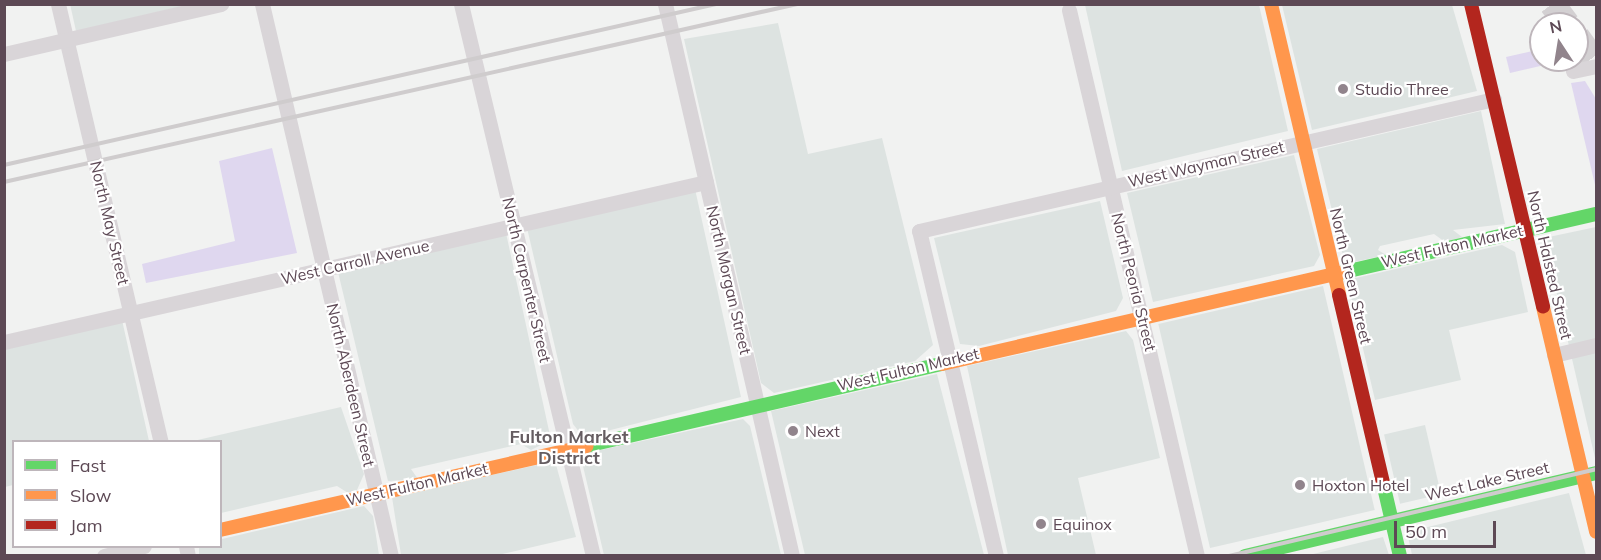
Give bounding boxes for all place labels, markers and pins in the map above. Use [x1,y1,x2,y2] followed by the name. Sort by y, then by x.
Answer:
[1355,79,1449,99] place label: Studio Three
[1336,82,1350,96] marker: Studio Three
[805,421,840,441] place label: Next
[786,424,800,438] marker: Next
[1312,475,1409,495] place label: Hoxton Hotel
[1293,478,1307,492] marker: Hoxton Hotel
[1053,514,1112,534] place label: Equinox
[1034,517,1048,531] marker: Equinox

